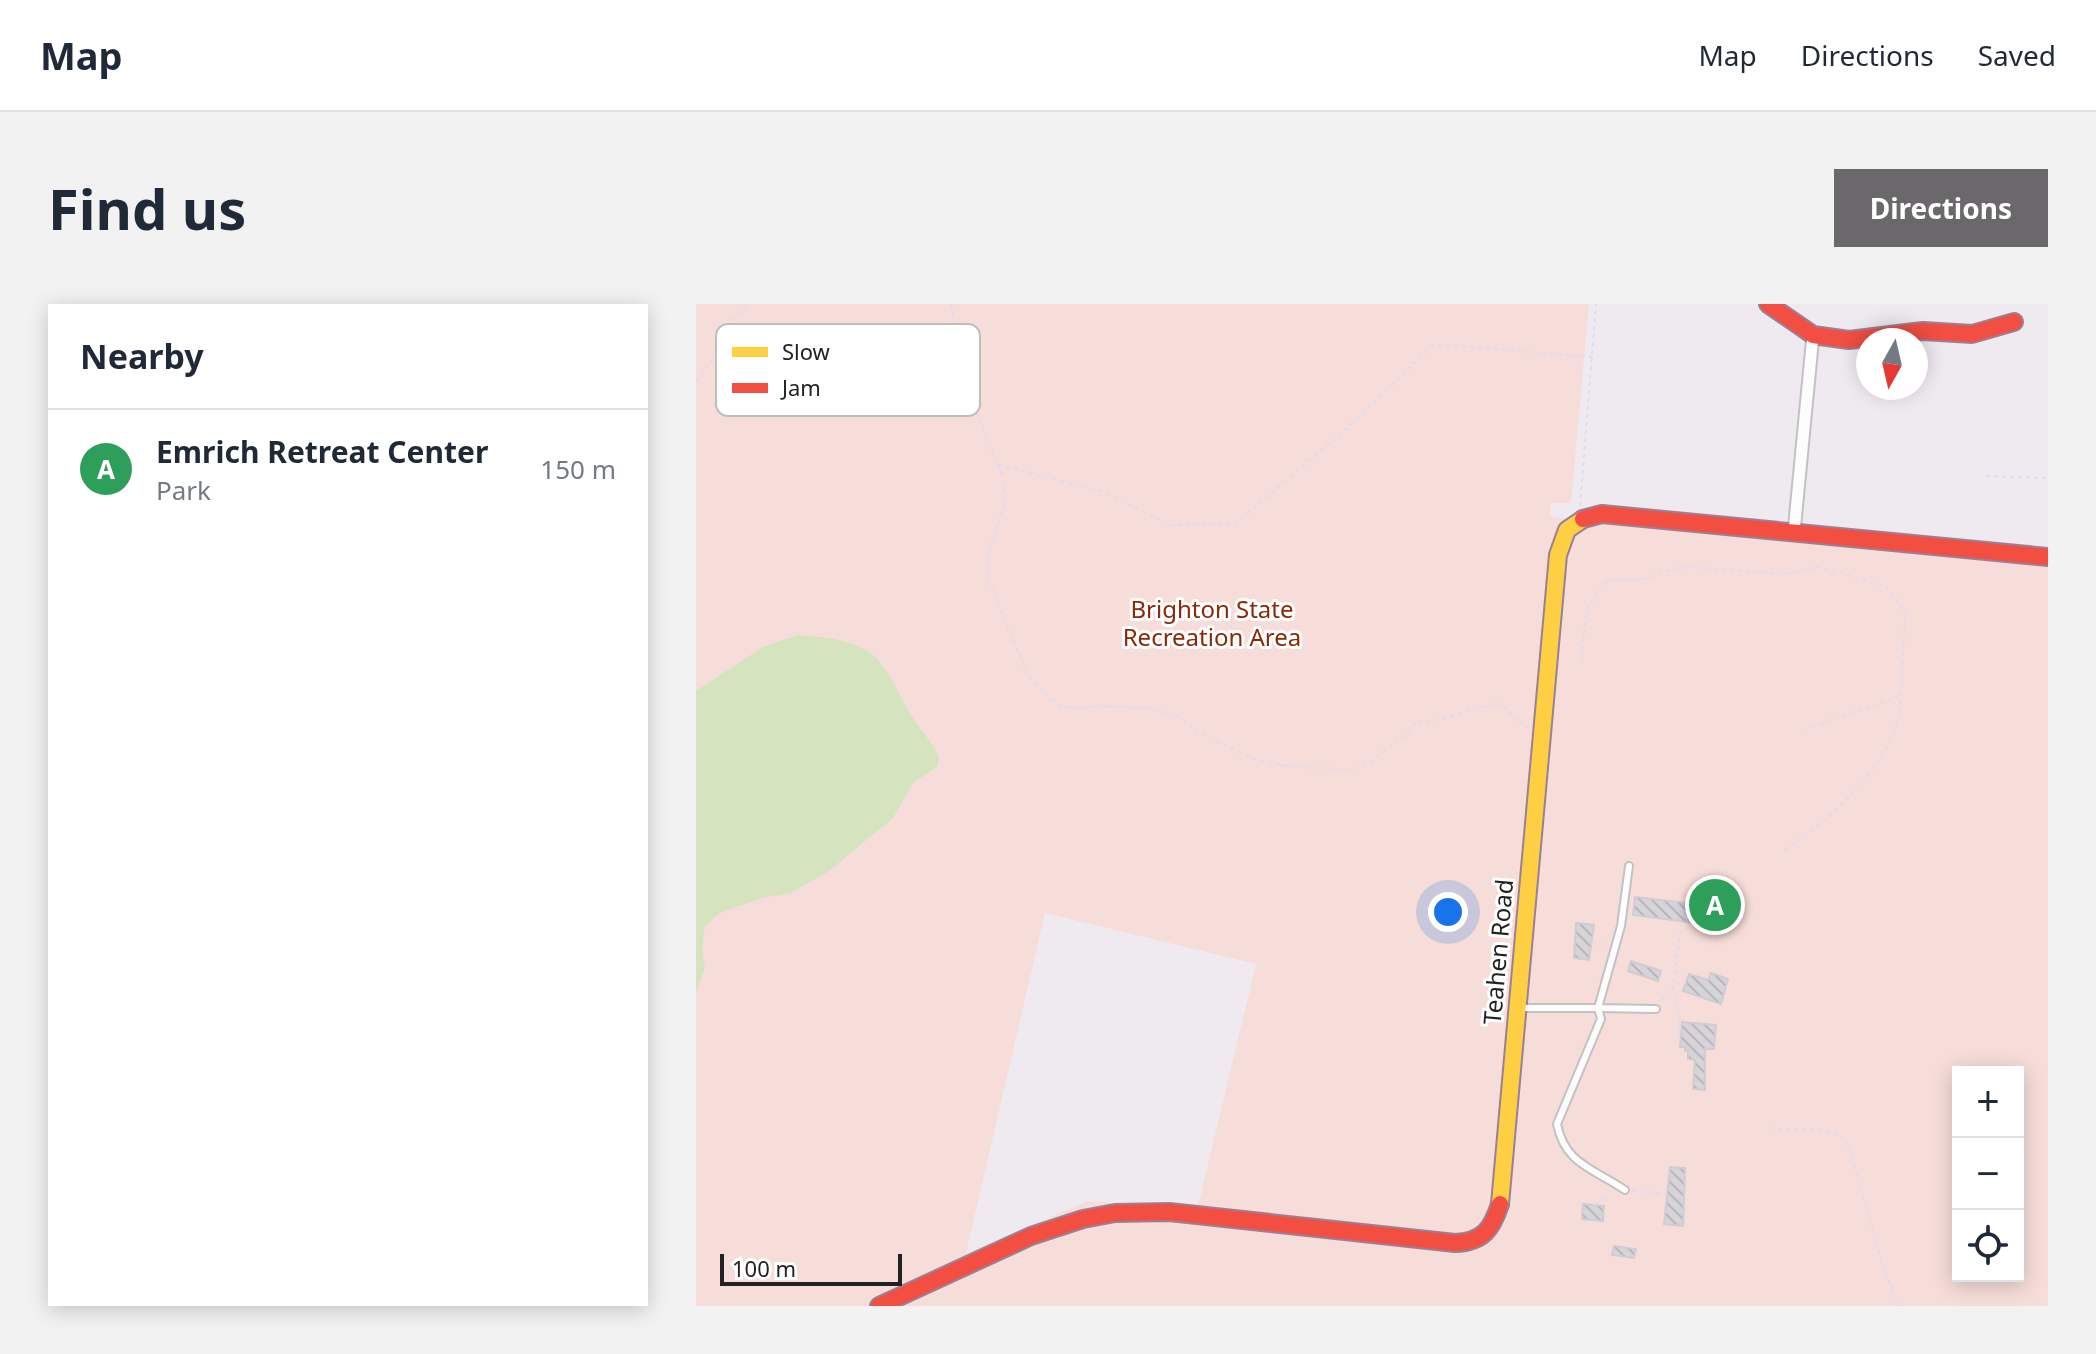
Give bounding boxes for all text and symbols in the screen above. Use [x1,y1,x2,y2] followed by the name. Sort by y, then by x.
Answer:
[40,29,123,81] text: Map
[1698,36,1757,74] text: Map
[1801,36,1934,74] text: Directions
[1978,36,2056,74] text: Saved
[1834,169,2048,247] button: Directions
[48,170,246,246] text: Find us
[716,324,980,416] legend
[1856,328,1928,400] north arrow
[80,333,204,379] text: Nearby
[782,336,831,366] text: Slow
[780,372,821,402] text: Jam
[156,431,488,472] text: Emrich Retreat Center
[97,451,115,487] text: A
[540,451,616,487] text: 150 m
[156,472,211,508] text: Park
[1123,592,1301,653] park label: Brighton State Recreation Area
[1689,875,1741,935] pin: A
[1475,878,1520,1026] street label: Teahen Road
[1428,892,1468,932] your location
[1952,1066,2024,1282] map controls
[1952,1066,2024,1138] button: +
[1952,1138,2024,1210] button: −
[1952,1210,2024,1282] button: locate
[720,1250,902,1286] scale bar
[732,1253,796,1283] text: 100 m

